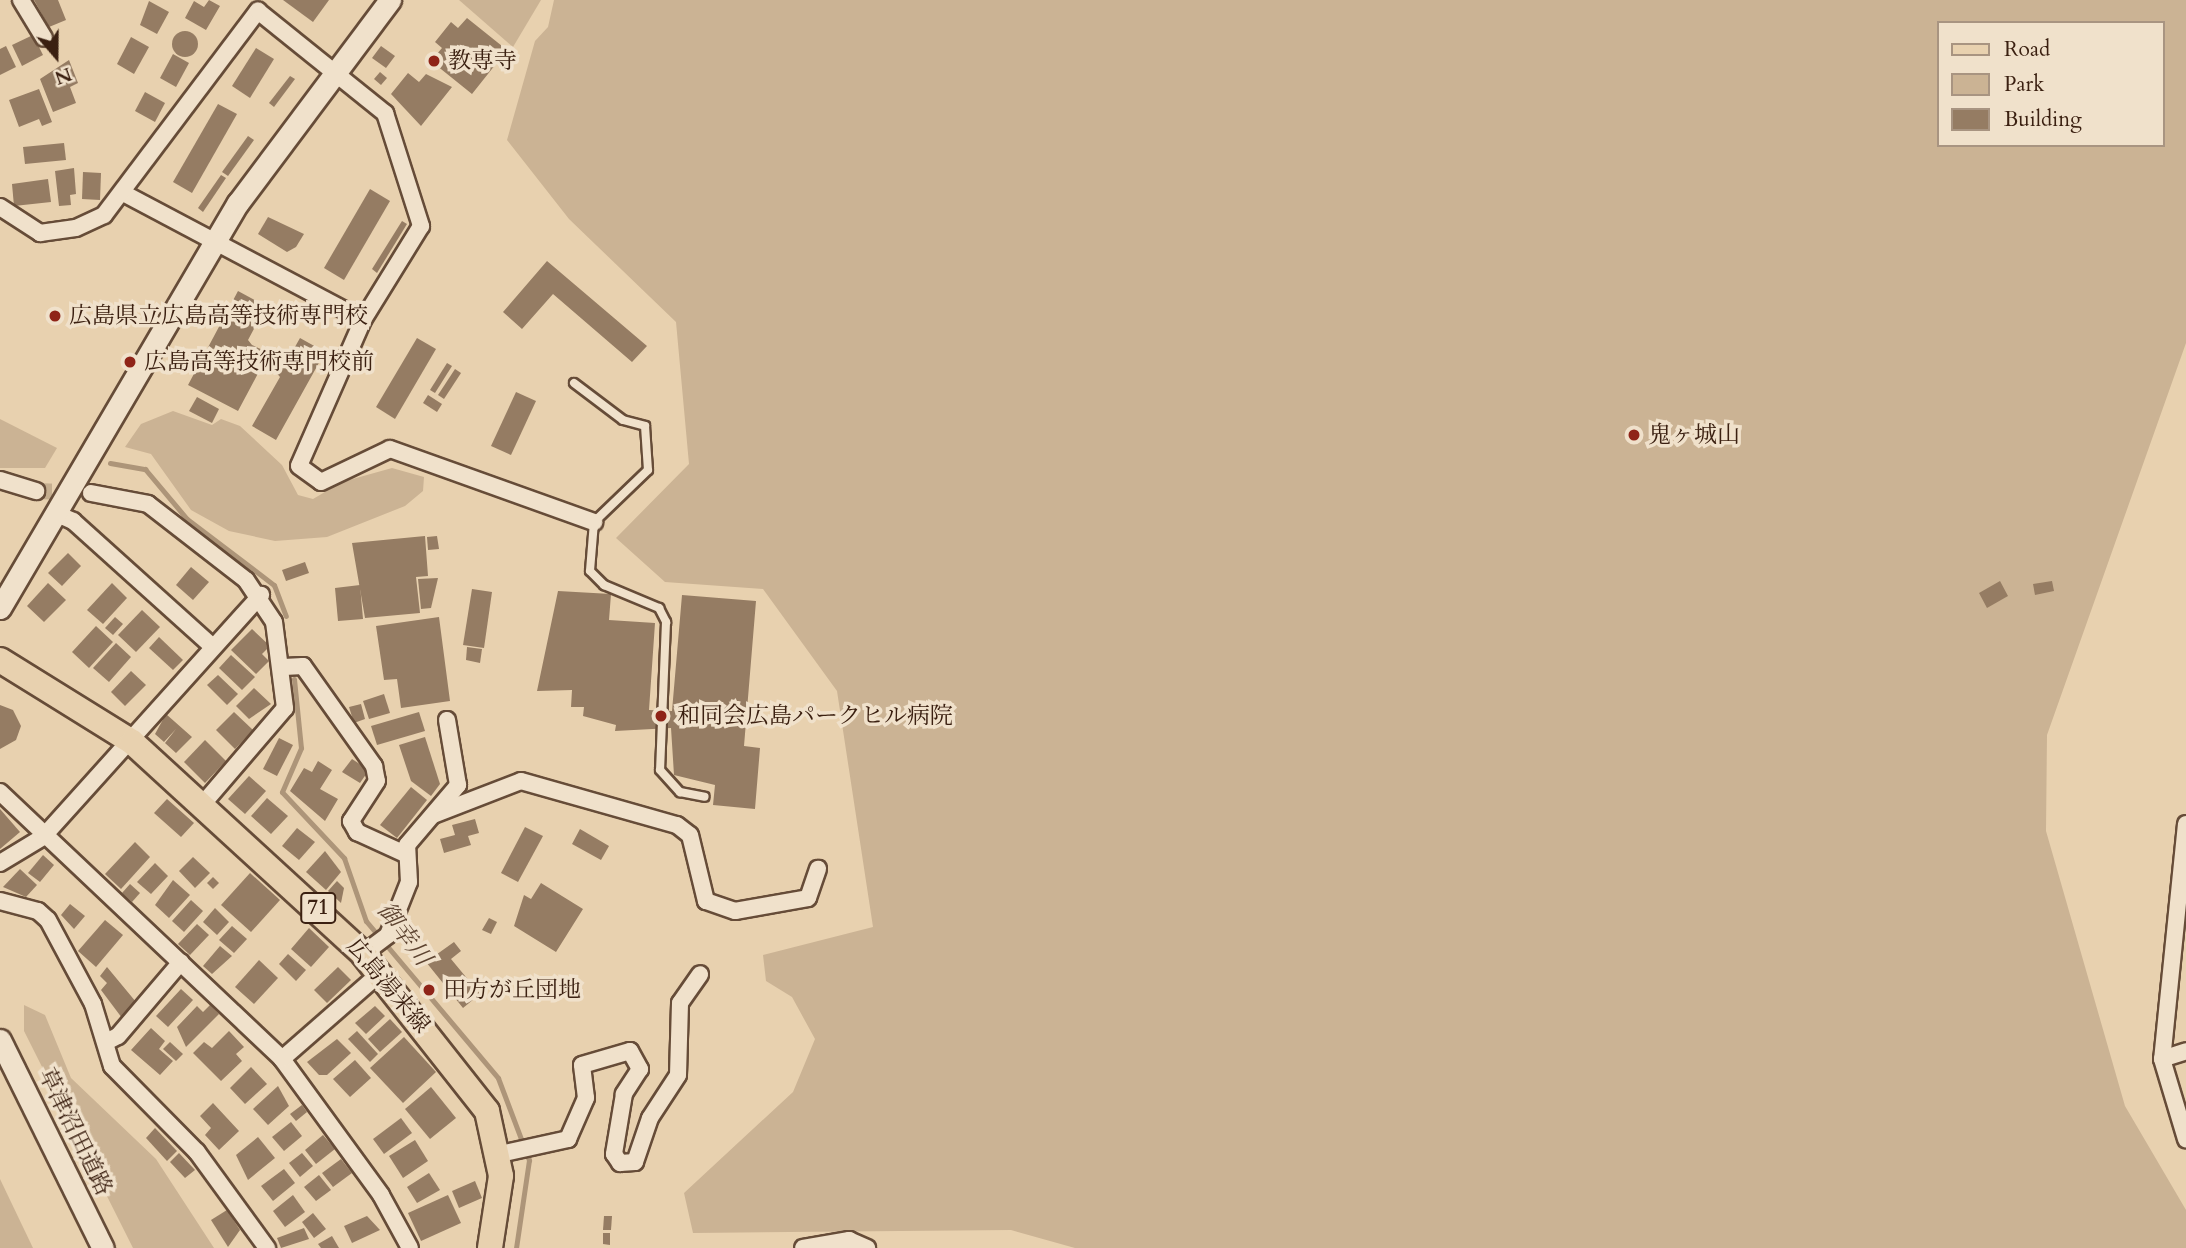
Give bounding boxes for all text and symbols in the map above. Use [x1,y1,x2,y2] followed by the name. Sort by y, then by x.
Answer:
[21,21,91,91] north arrow
[1938,21,2165,147] legend
[2004,35,2050,64] text: Road
[448,47,517,75] place label: 教専寺
[426,53,442,69] marker: 教専寺
[51,61,75,91] text: N
[2004,70,2044,99] text: Park
[2004,105,2082,134] text: Building
[69,302,368,330] place label: 広島県立広島高等技術専門校
[47,308,63,324] marker: 広島県立広島高等技術専門校
[144,348,374,376] place label: 広島高等技術専門校前
[122,354,138,370] marker: 広島高等技術専門校前
[1648,421,1740,449] place label: 鬼ヶ城山
[1626,427,1642,443] marker: 鬼ヶ城山
[677,702,953,730] place label: 和同会広島パークヒル病院
[651,706,671,726] marker: 和同会広島パークヒル病院
[299,890,337,926] road number: 71
[371,897,437,971] water label: 御幸川
[340,933,436,1039] street label: 広島湯来線
[443,976,581,1004] place label: 田方が丘団地
[421,982,437,998] marker: 田方が丘団地
[32,1064,118,1200] street label: 草津沼田道路

